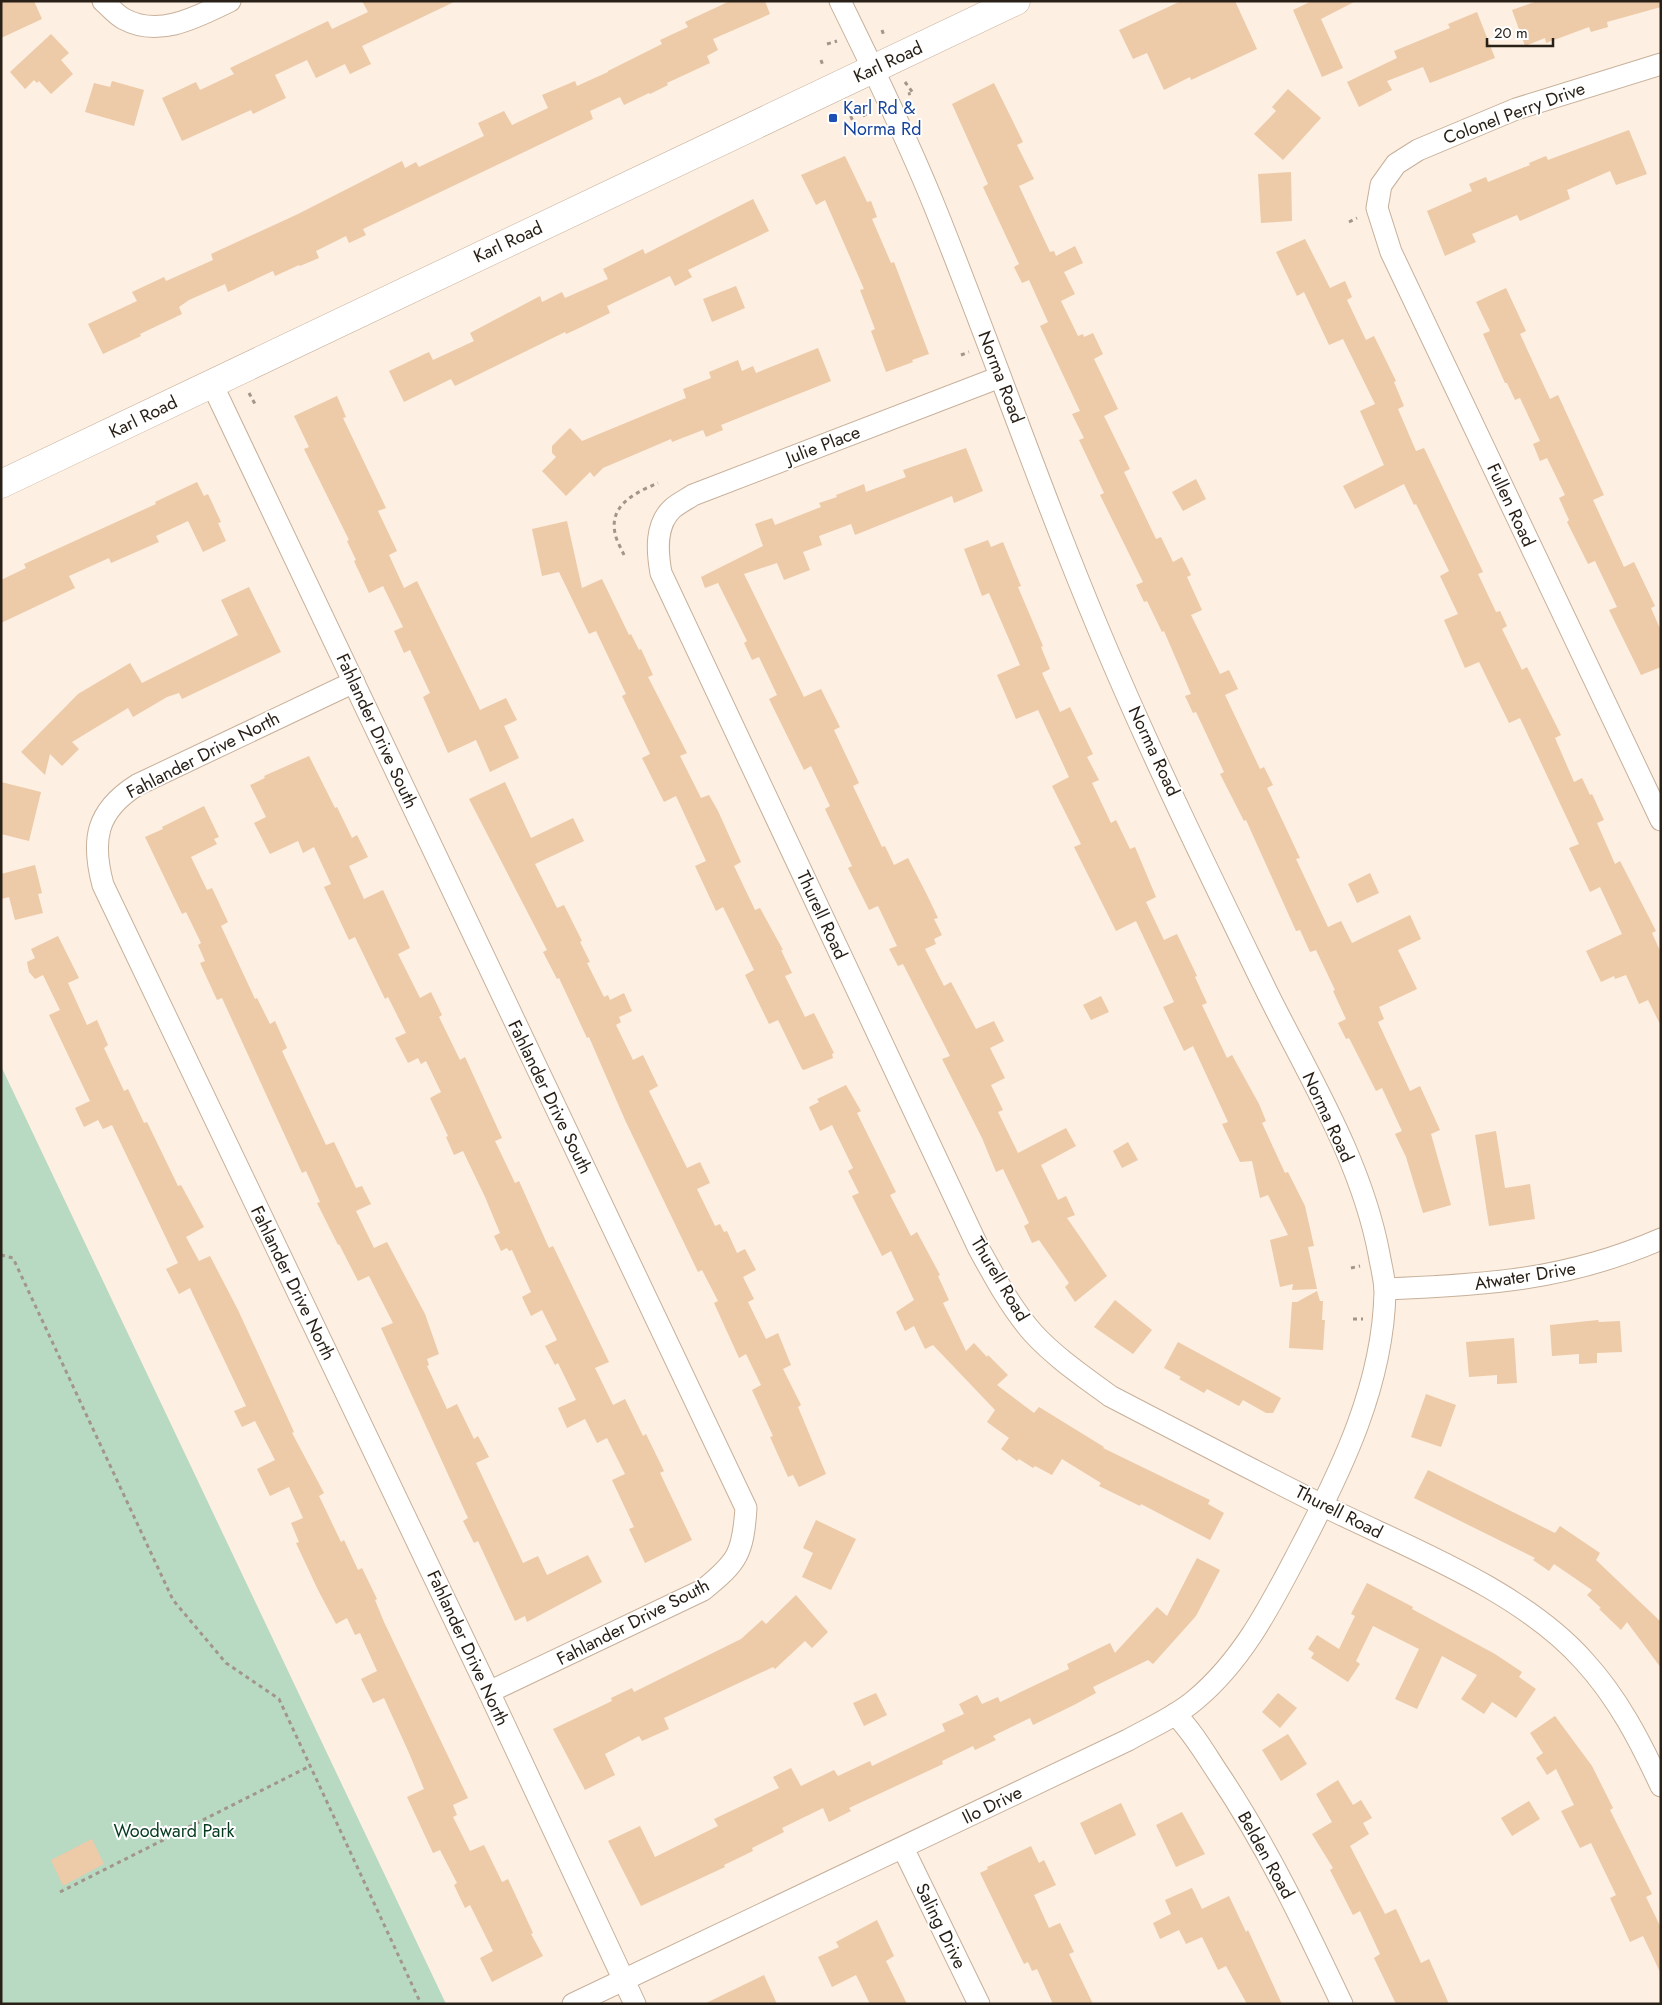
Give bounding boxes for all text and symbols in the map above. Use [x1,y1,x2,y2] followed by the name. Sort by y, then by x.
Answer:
[1487,15,1553,47] scale bar
[1494,22,1528,44] text: 20 m
[849,35,927,89] street label: Karl Road
[1439,75,1589,151] street label: Colonel Perry Drive
[843,95,921,142] place label: Karl Rd & Norma Rd
[827,112,839,124] marker: Karl Rd & Norma Rd
[469,215,547,269] street label: Karl Road
[972,327,1030,427] street label: Norma Road
[104,389,182,445] street label: Karl Road
[780,419,864,472] street label: Julie Place
[1480,459,1542,551] street label: Fullen Road
[330,649,424,813] street label: Fahlander Drive South
[1122,702,1186,800] street label: Norma Road
[122,705,284,805] street label: Fahlander Drive North
[790,866,854,964] street label: Thurell Road
[501,1016,599,1178] street label: Fahlander Drive South
[1296,1068,1360,1166] street label: Norma Road
[244,1201,342,1365] street label: Fahlander Drive North
[964,1232,1036,1326] street label: Thurell Road
[1472,1255,1578,1297] street label: Atwater Drive
[1291,1479,1387,1545] street label: Thurell Road
[420,1566,516,1730] street label: Fahlander Drive North
[552,1572,714,1672] street label: Fahlander Drive South
[958,1779,1026,1831] street label: Ilo Drive
[1231,1806,1301,1904] street label: Belden Road
[113,1818,235,1844] park label: Woodward Park
[909,1879,973,1973] street label: Saling Drive

